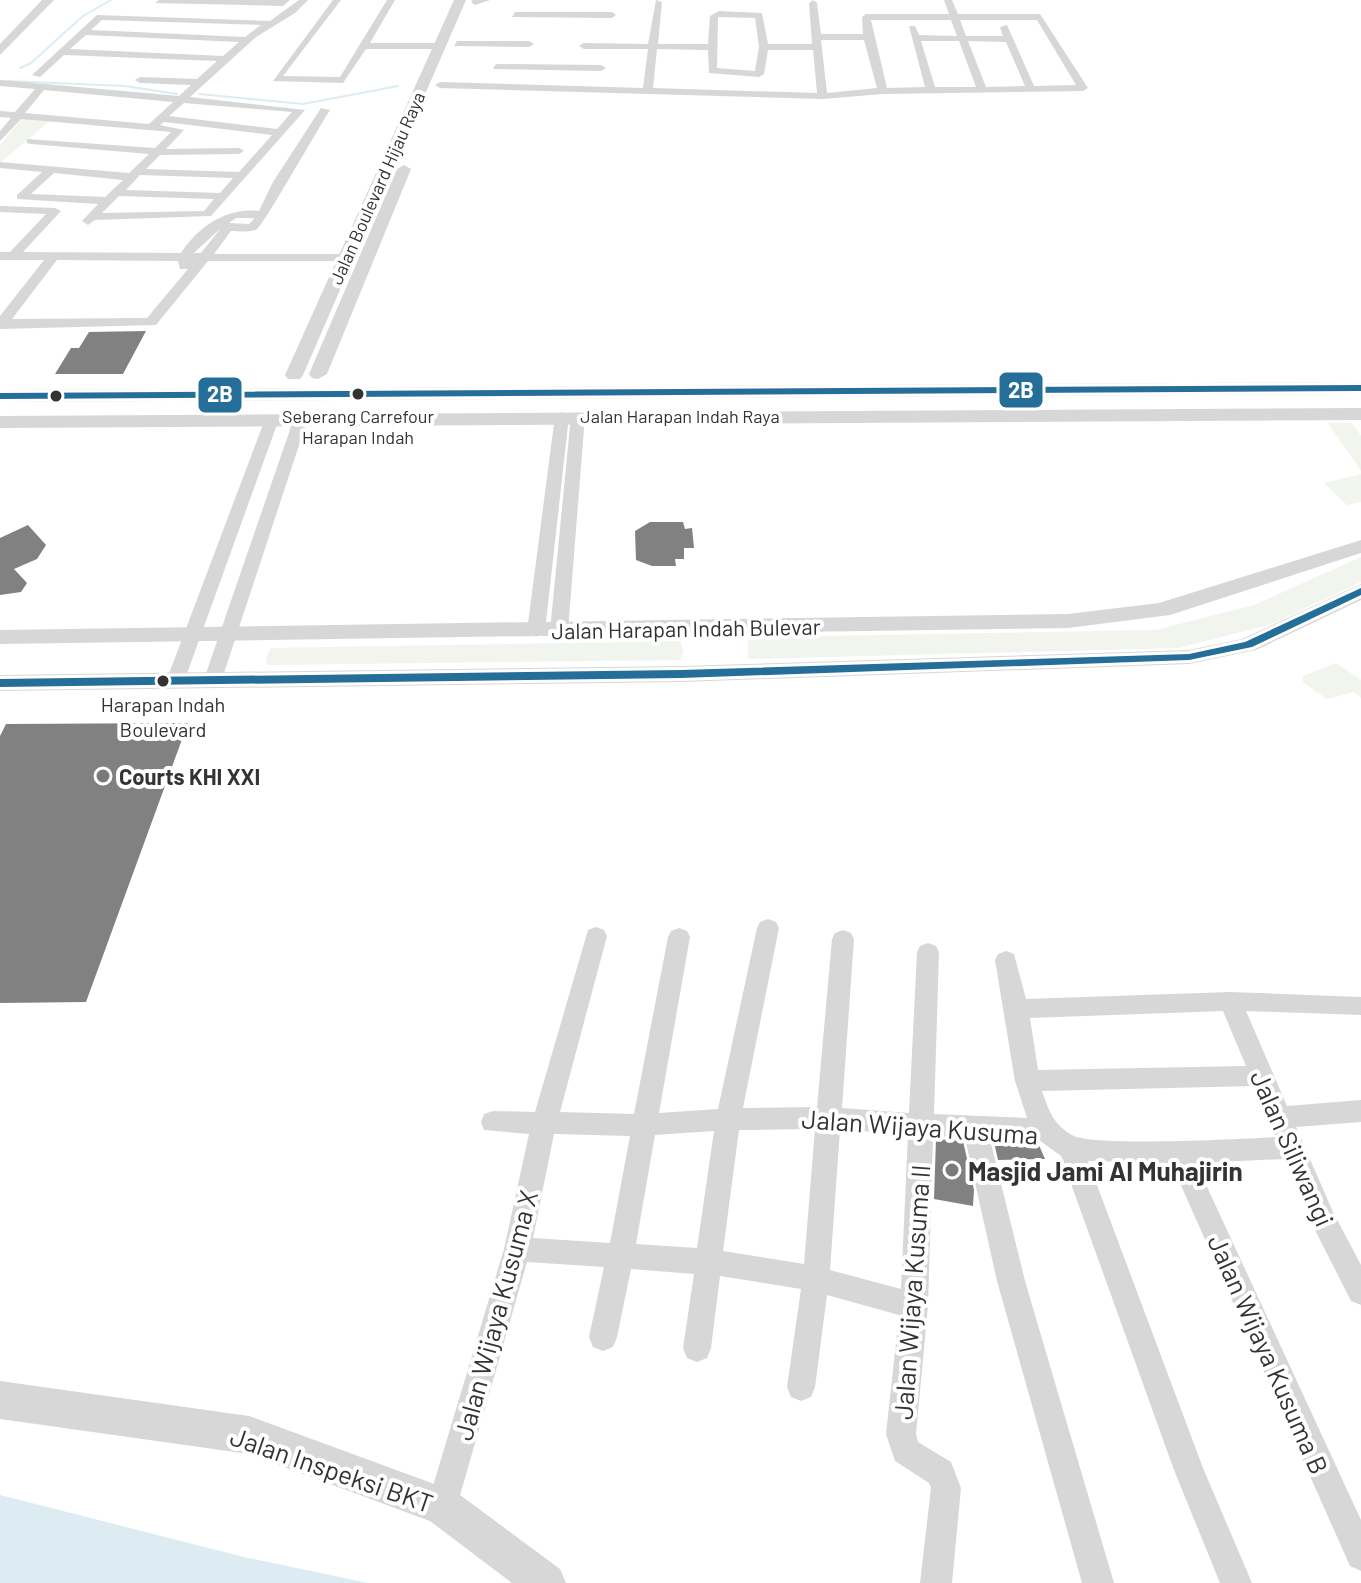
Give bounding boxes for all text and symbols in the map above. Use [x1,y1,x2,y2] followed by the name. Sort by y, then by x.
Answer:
[325,88,429,288] street label: Jalan Boulevard Hijau Raya
[998,371,1044,409] line badge: 2B
[197,376,243,414] line badge: 2B
[1008,376,1034,402] text: 2B
[207,380,233,406] text: 2B
[350,386,366,402] marker: Seberang Carrefour Harapan Indah
[48,388,64,404] unlabelled marker
[282,405,434,448] place label: Seberang Carrefour Harapan Indah
[580,405,780,427] street label: Jalan Harapan Indah Raya
[551,613,821,643] street label: Jalan Harapan Indah Bulevar
[155,673,171,689] marker: Harapan Indah Boulevard
[101,692,225,741] place label: Harapan Indah Boulevard
[119,763,260,789] place label: Courts KHI XXI
[94,767,112,785] marker: Courts KHI XXI
[1245,1065,1341,1231] street label: Jalan Siliwangi
[801,1102,1039,1150] street label: Jalan Wijaya Kusuma
[968,1155,1243,1186] place label: Masjid Jami Al Muhajirin
[943,1161,961,1179] marker: Masjid Jami Al Muhajirin
[887,1163,935,1421] street label: Jalan Wijaya Kusuma II
[447,1187,543,1443] street label: Jalan Wijaya Kusuma X
[1202,1230,1336,1478] street label: Jalan Wijaya Kusuma B
[227,1420,437,1518] street label: Jalan Inspeksi BKT

